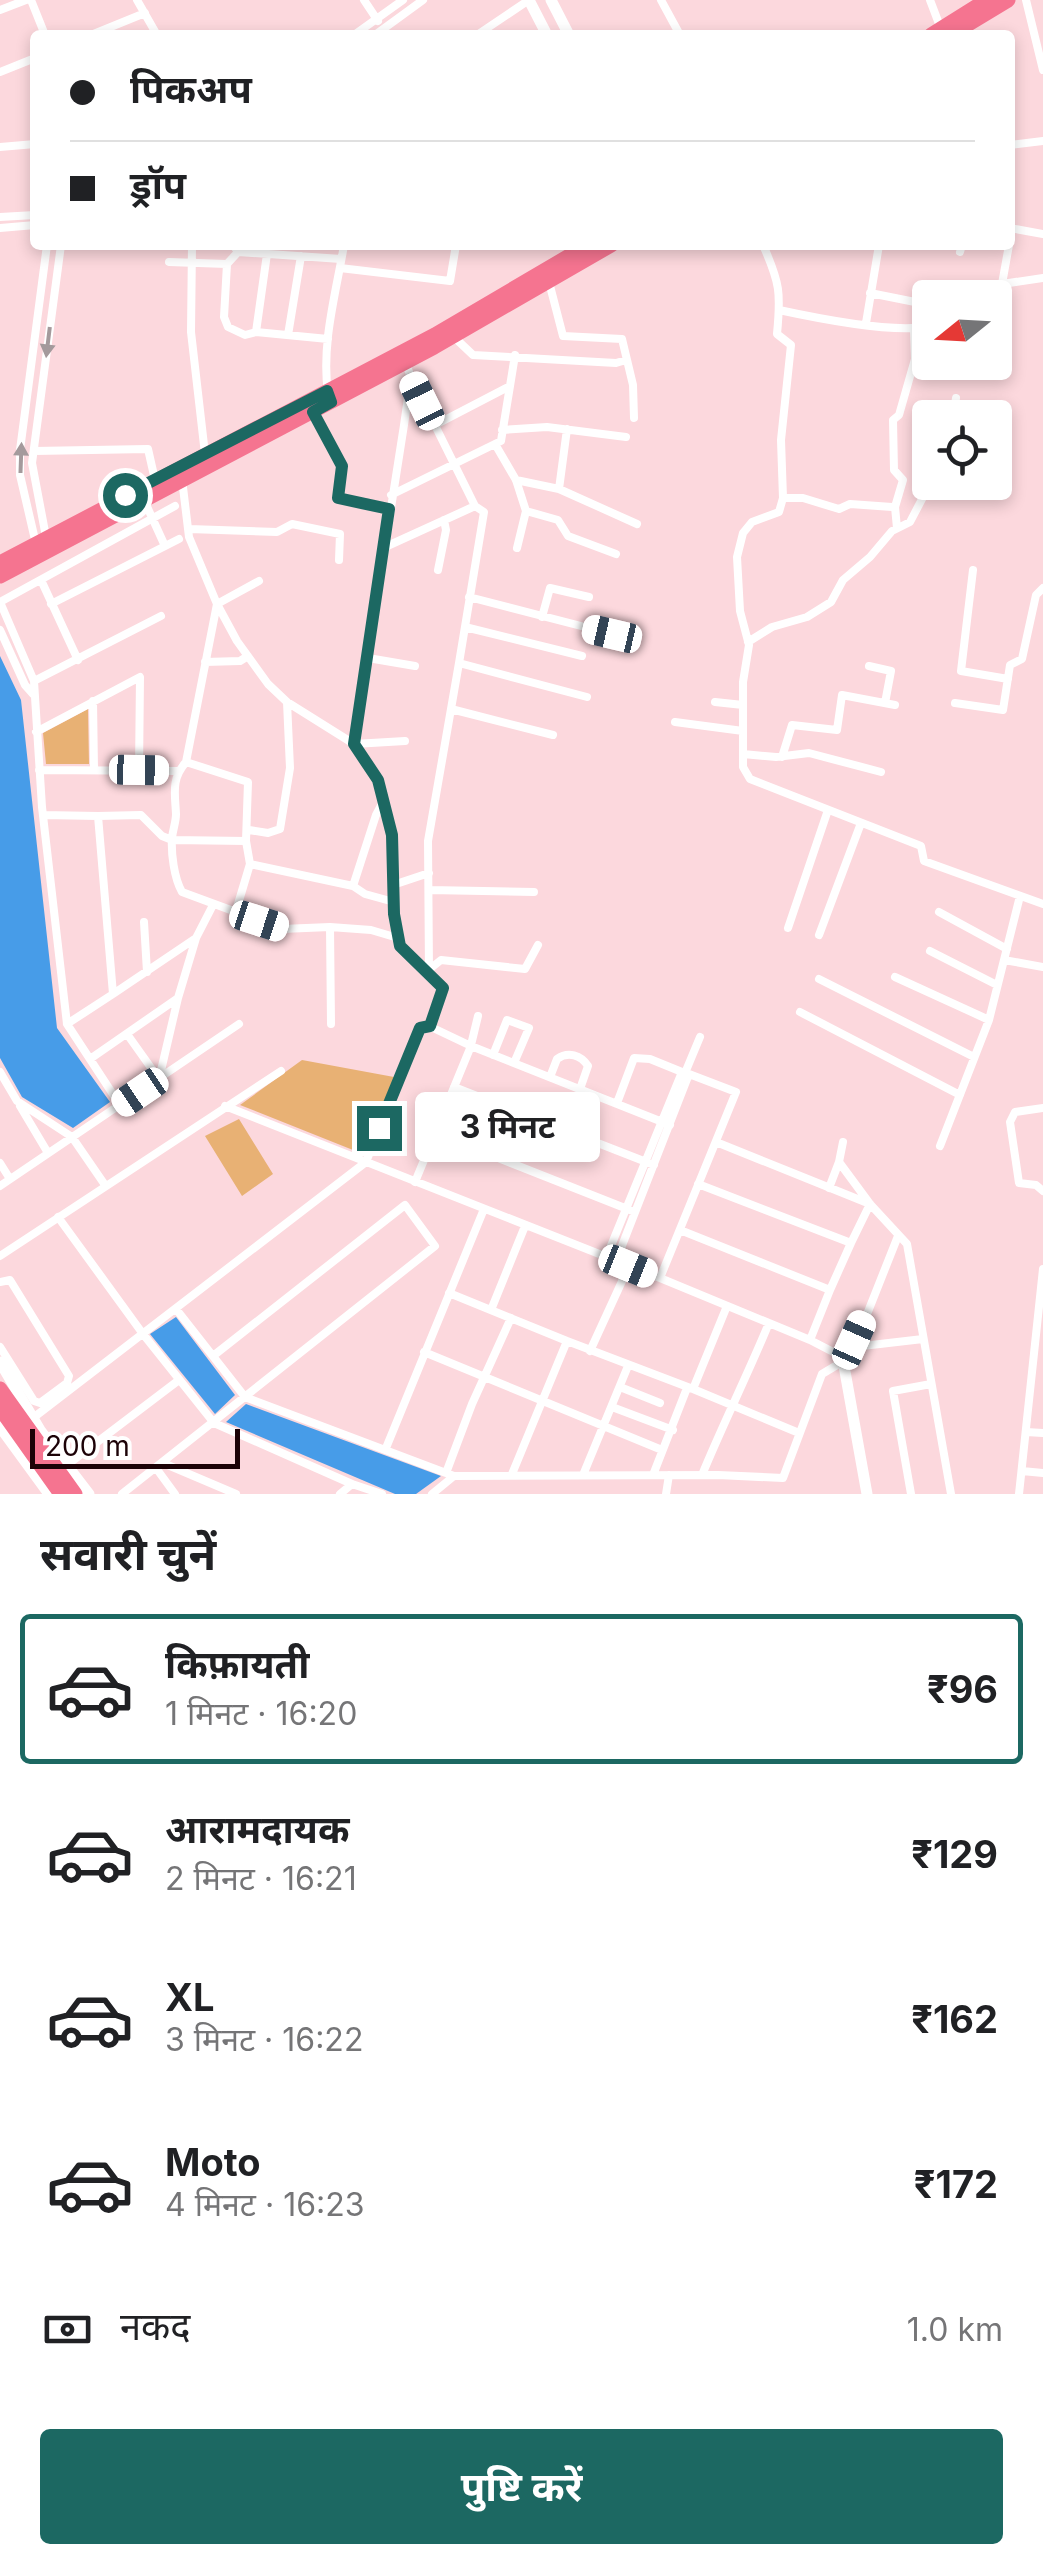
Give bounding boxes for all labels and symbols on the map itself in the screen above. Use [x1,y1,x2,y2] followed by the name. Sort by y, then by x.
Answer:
[912,280,1012,380] north arrow
[40,326,56,358] one-way arrow
[395,367,449,435] car
[13,442,29,473] one-way arrow
[103,473,148,518] route start
[579,613,645,655] car
[109,754,169,786] car
[226,897,292,945] car
[107,1063,173,1121] car
[414,1093,599,1163] callout: 3 मिनट
[357,1106,402,1151] route end
[595,1241,661,1291] car
[828,1306,880,1374] car
[30,1424,240,1468] scale bar

